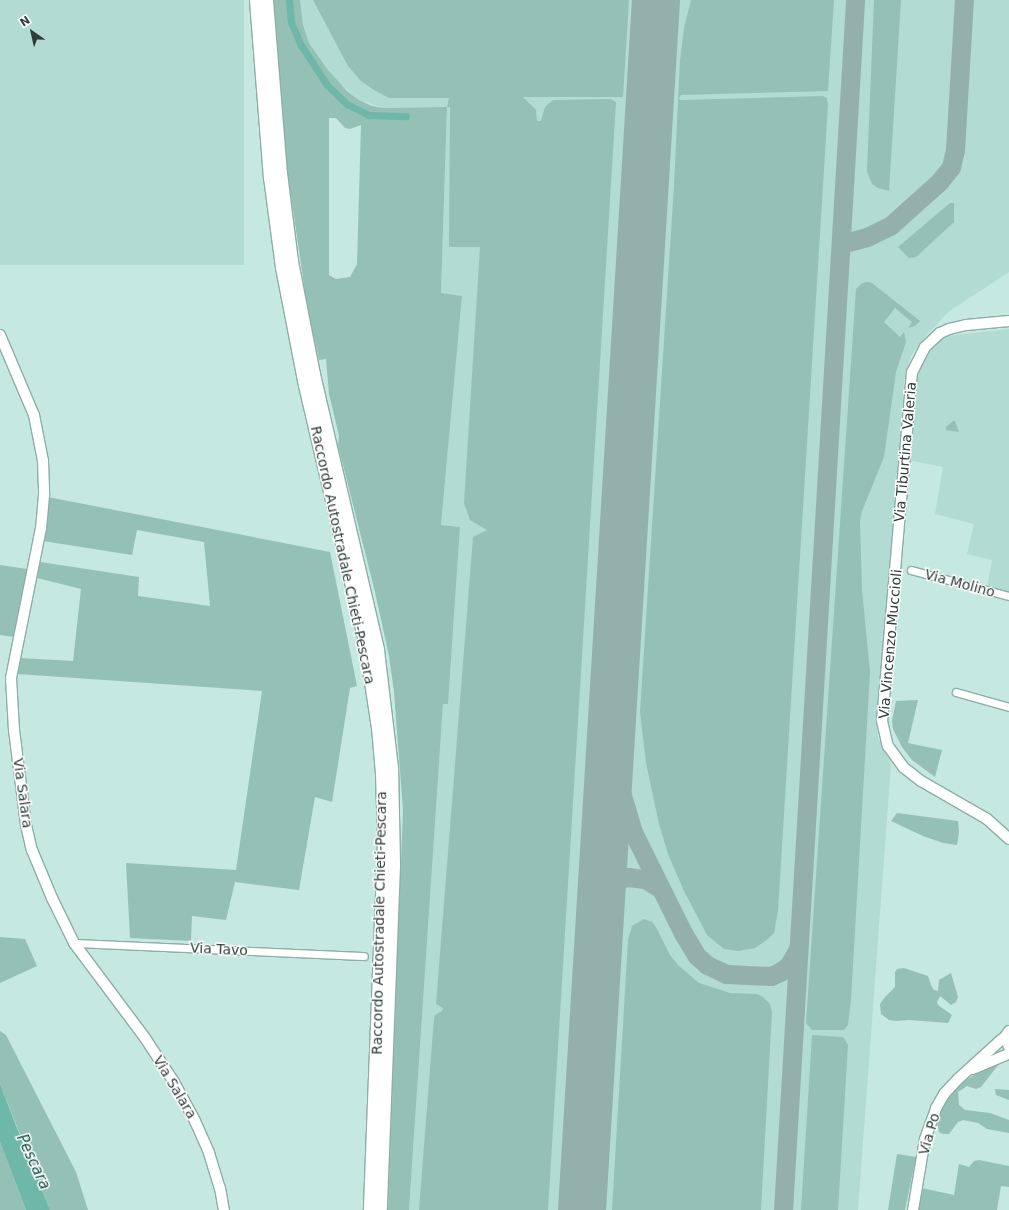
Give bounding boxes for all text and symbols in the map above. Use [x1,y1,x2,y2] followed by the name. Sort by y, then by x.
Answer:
[12,12,52,52] north arrow
[18,14,32,30] text: N
[890,381,920,523] street label: Via Tiburtina Valeria
[307,424,379,686] street label: Raccordo Autostradale Chieti-Pescara
[923,566,997,600] street label: Via Molino
[875,568,905,720] street label: Via Vincenzo Muccioli
[10,757,36,829] street label: Via Salara
[368,791,390,1055] street label: Raccordo Autostradale Chieti-Pescara
[190,939,248,959] street label: Via Tavo
[150,1052,200,1122] street label: Via Salara
[915,1111,943,1157] street label: Via Po
[12,1132,54,1192] water label: Pescara

